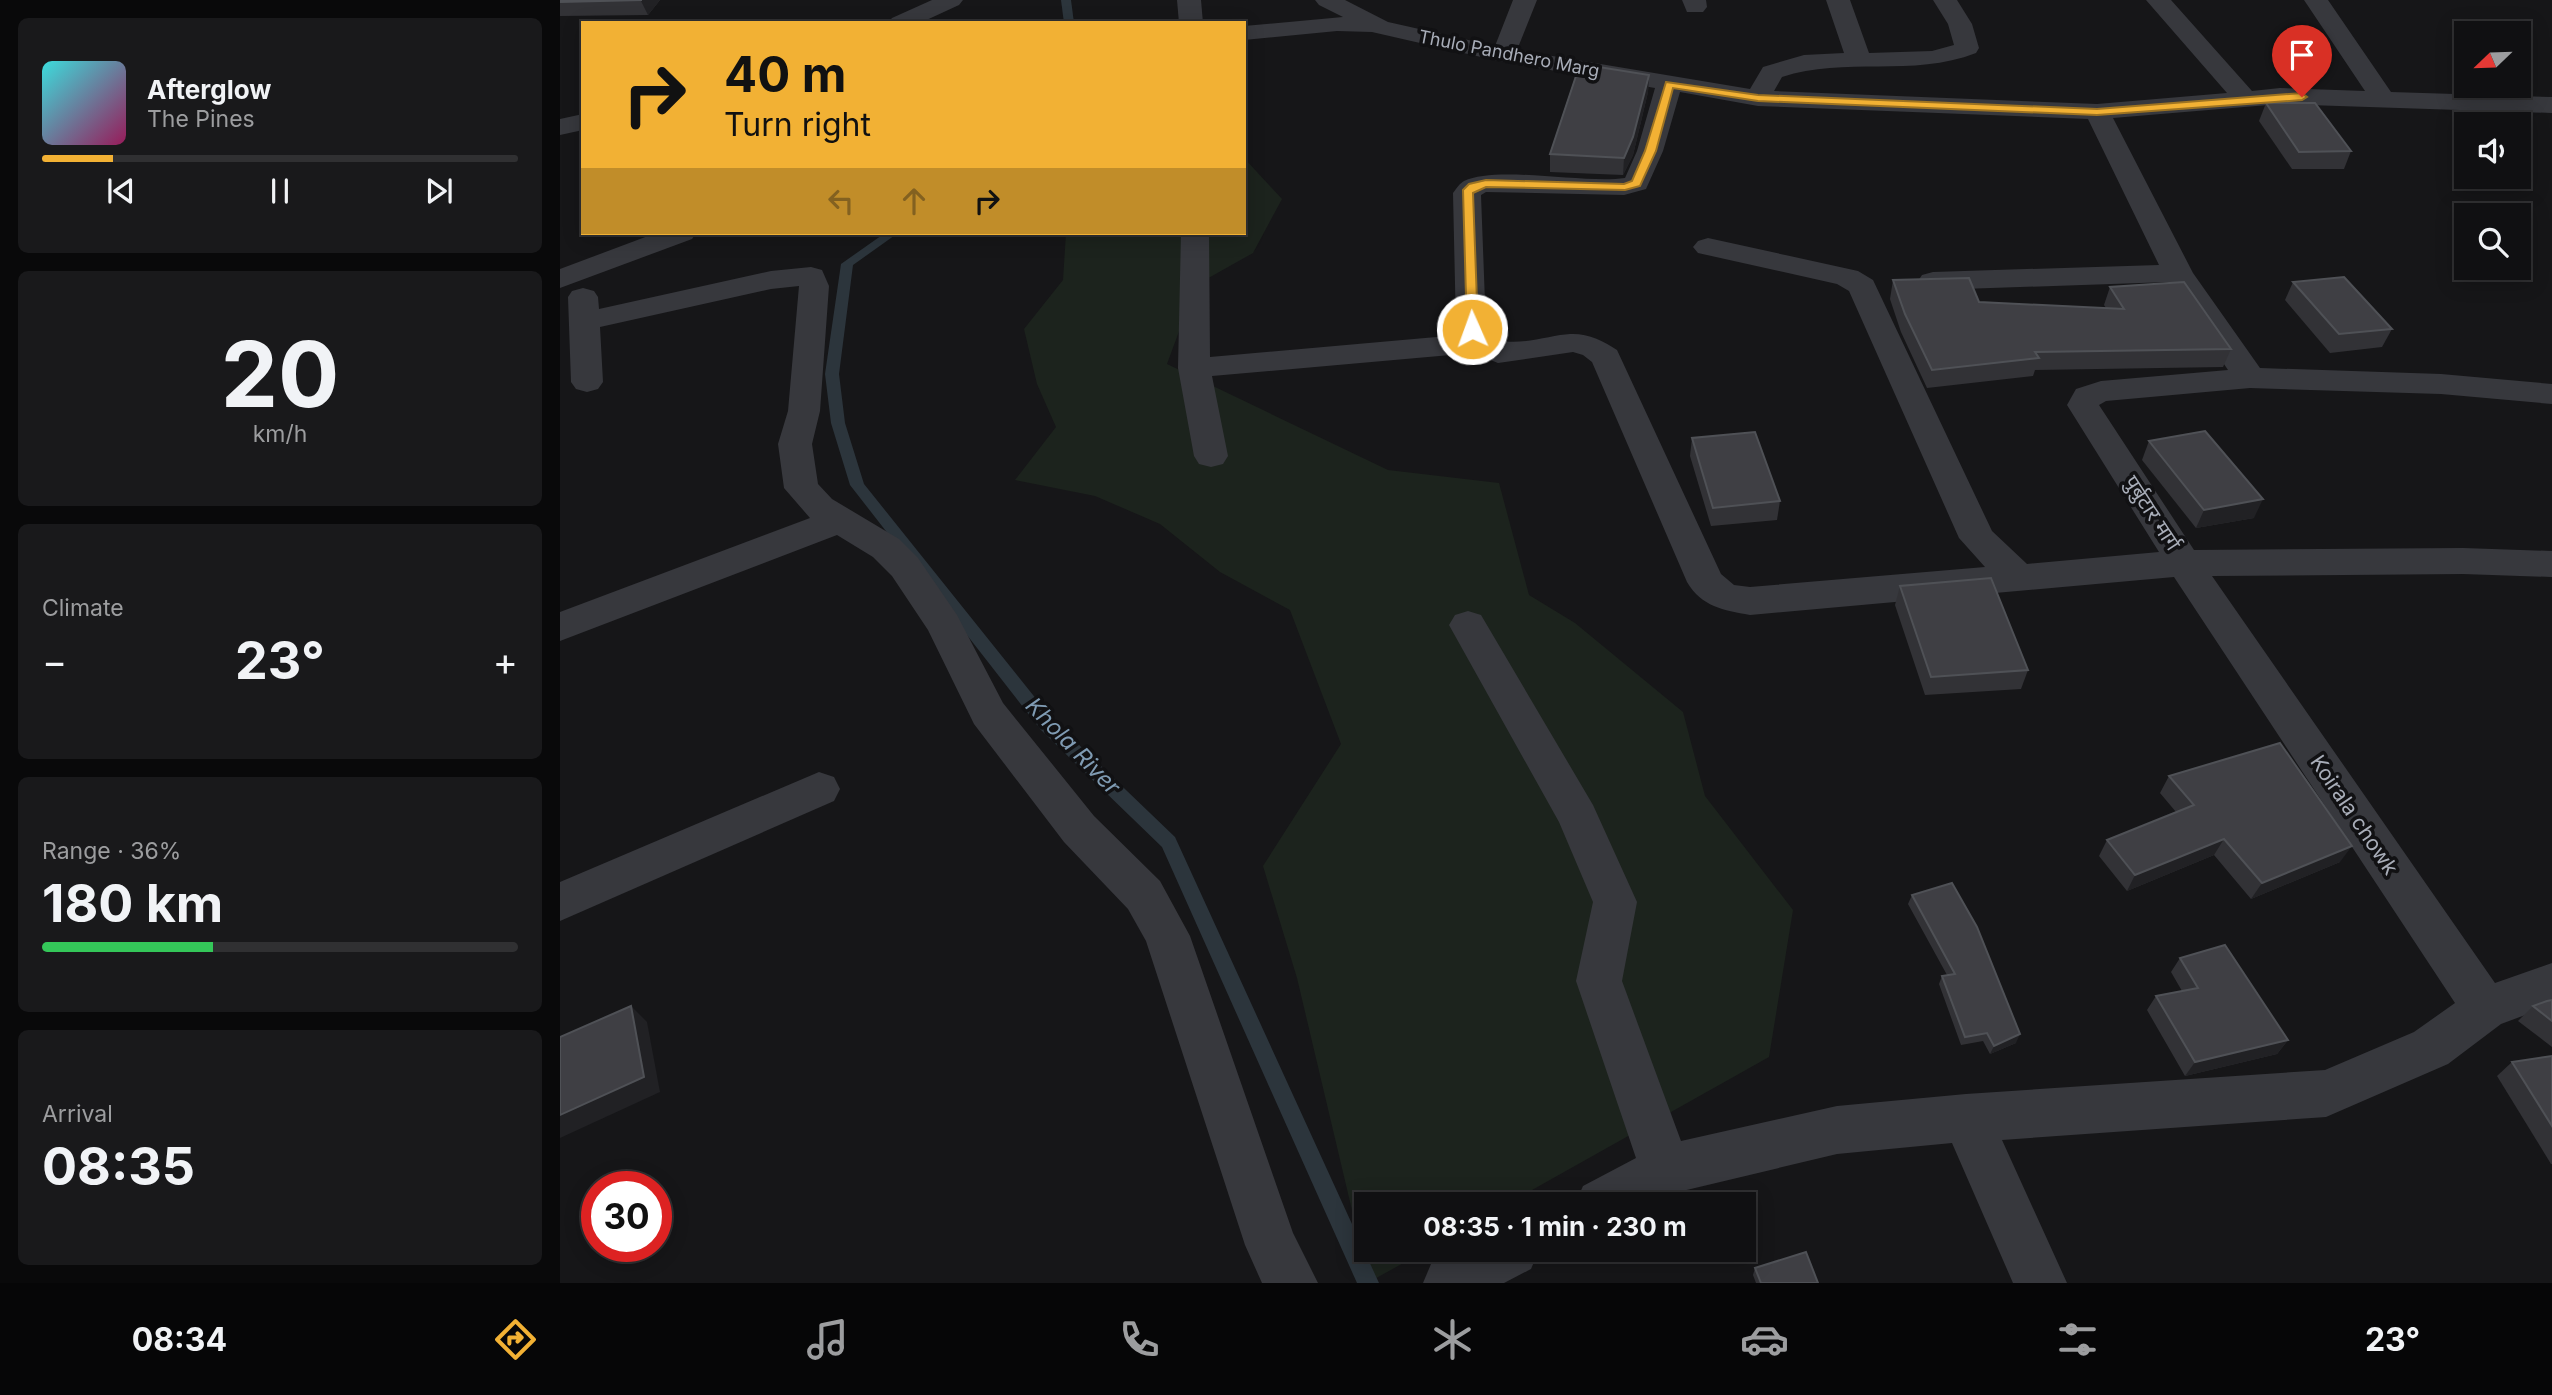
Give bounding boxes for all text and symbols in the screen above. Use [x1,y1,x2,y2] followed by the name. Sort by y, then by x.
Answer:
[2454,21,2530,98] north arrow
[2454,21,2531,280] map controls
[2272,25,2332,97] pin
[1417,26,1601,81] street label: Thulo Pandhero Marg
[2283,36,2321,74] icon: arrive
[724,45,847,104] text: 40 m
[609,49,700,140] icon: right
[147,74,271,105] text: Afterglow
[147,105,255,133] text: The Pines
[724,105,871,144] text: Turn right
[2454,112,2531,189] button: sound
[102,172,140,210] icon: previous
[261,172,299,210] icon: pause
[420,172,458,210] icon: next
[822,182,860,220] icon: left
[895,182,933,220] icon: ahead
[968,182,1006,220] icon: right
[2454,203,2531,280] button: search
[1435,292,1509,366] position arrow
[221,319,339,429] text: 20
[253,420,307,448] text: km/h
[2118,471,2186,556] street label: पुर्बुटार मार्ग
[42,594,124,622] text: Climate
[235,629,325,692] text: 23°
[42,638,67,684] text: −
[493,638,518,684] text: +
[1020,692,1127,801] water label: Khola River
[2305,750,2404,880] street label: Koirala chowk
[42,837,181,865] text: Range · 36%
[42,872,223,935] text: 180 km
[42,1100,113,1128] text: Arrival
[42,1135,195,1198] text: 08:35
[581,1171,672,1262] speed limit sign: 30
[1423,1211,1687,1242] text: 08:35 · 1 min · 230 m
[491,1315,540,1364] icon: directions
[803,1315,852,1364] icon: music
[1115,1315,1164,1364] icon: phone
[1428,1315,1477,1364] icon: climate
[1740,1315,1789,1364] icon: car
[2053,1315,2102,1364] icon: filters
[132,1320,227,1359] text: 08:34
[2365,1320,2420,1359] text: 23°

